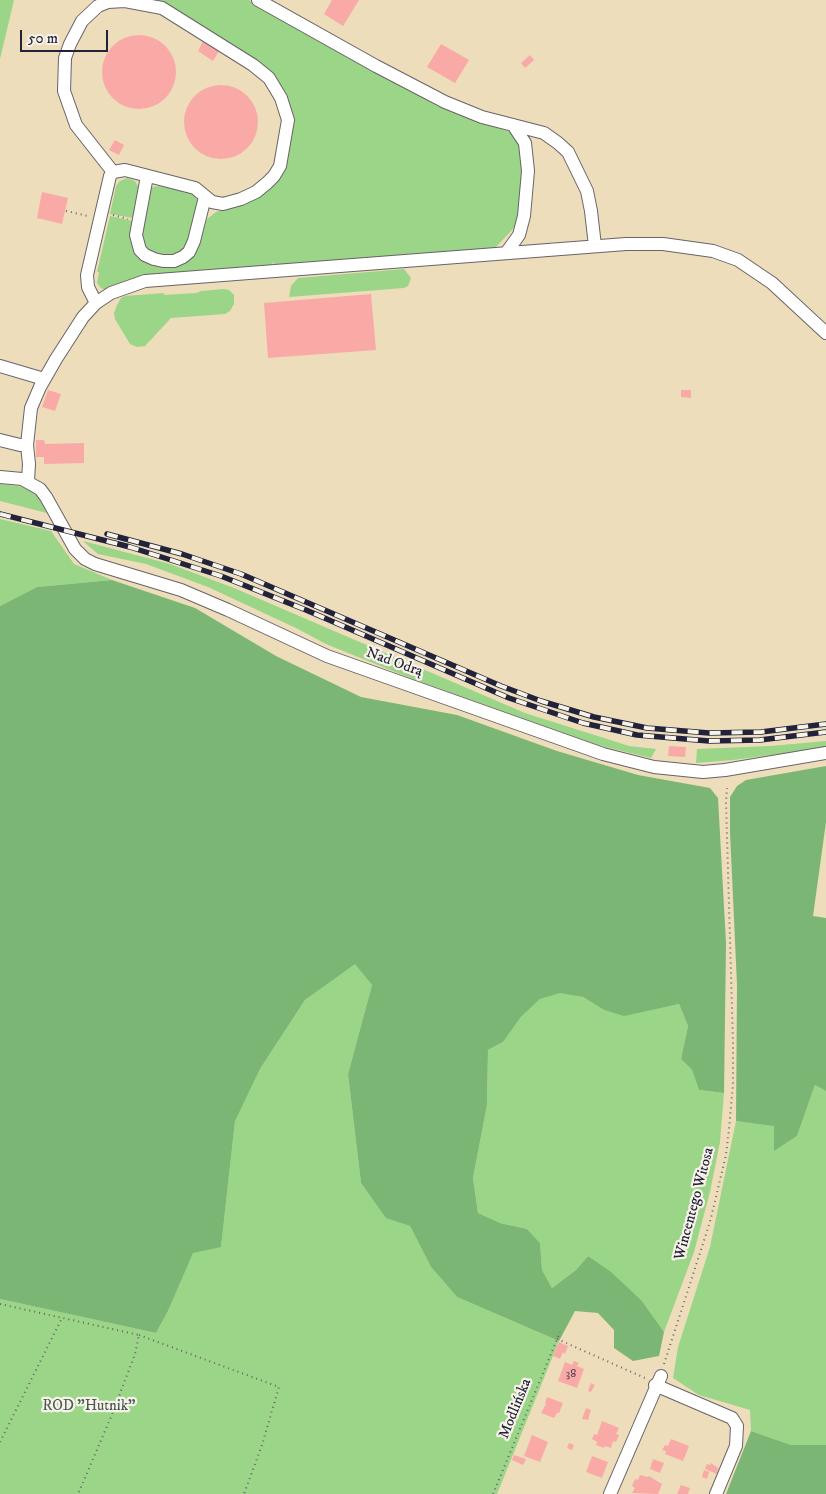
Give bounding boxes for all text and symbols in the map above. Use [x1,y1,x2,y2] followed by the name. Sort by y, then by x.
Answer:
[22,20,110,52] scale bar
[28,29,58,48] text: 50 m
[363,644,425,682] street label: Nad Odrą
[671,1146,719,1262] street label: Wincentego Witosa
[566,1368,576,1382] house number: 38
[496,1376,536,1442] street label: Modlińska
[42,1398,136,1416] park label: ROD "Hutnik"

